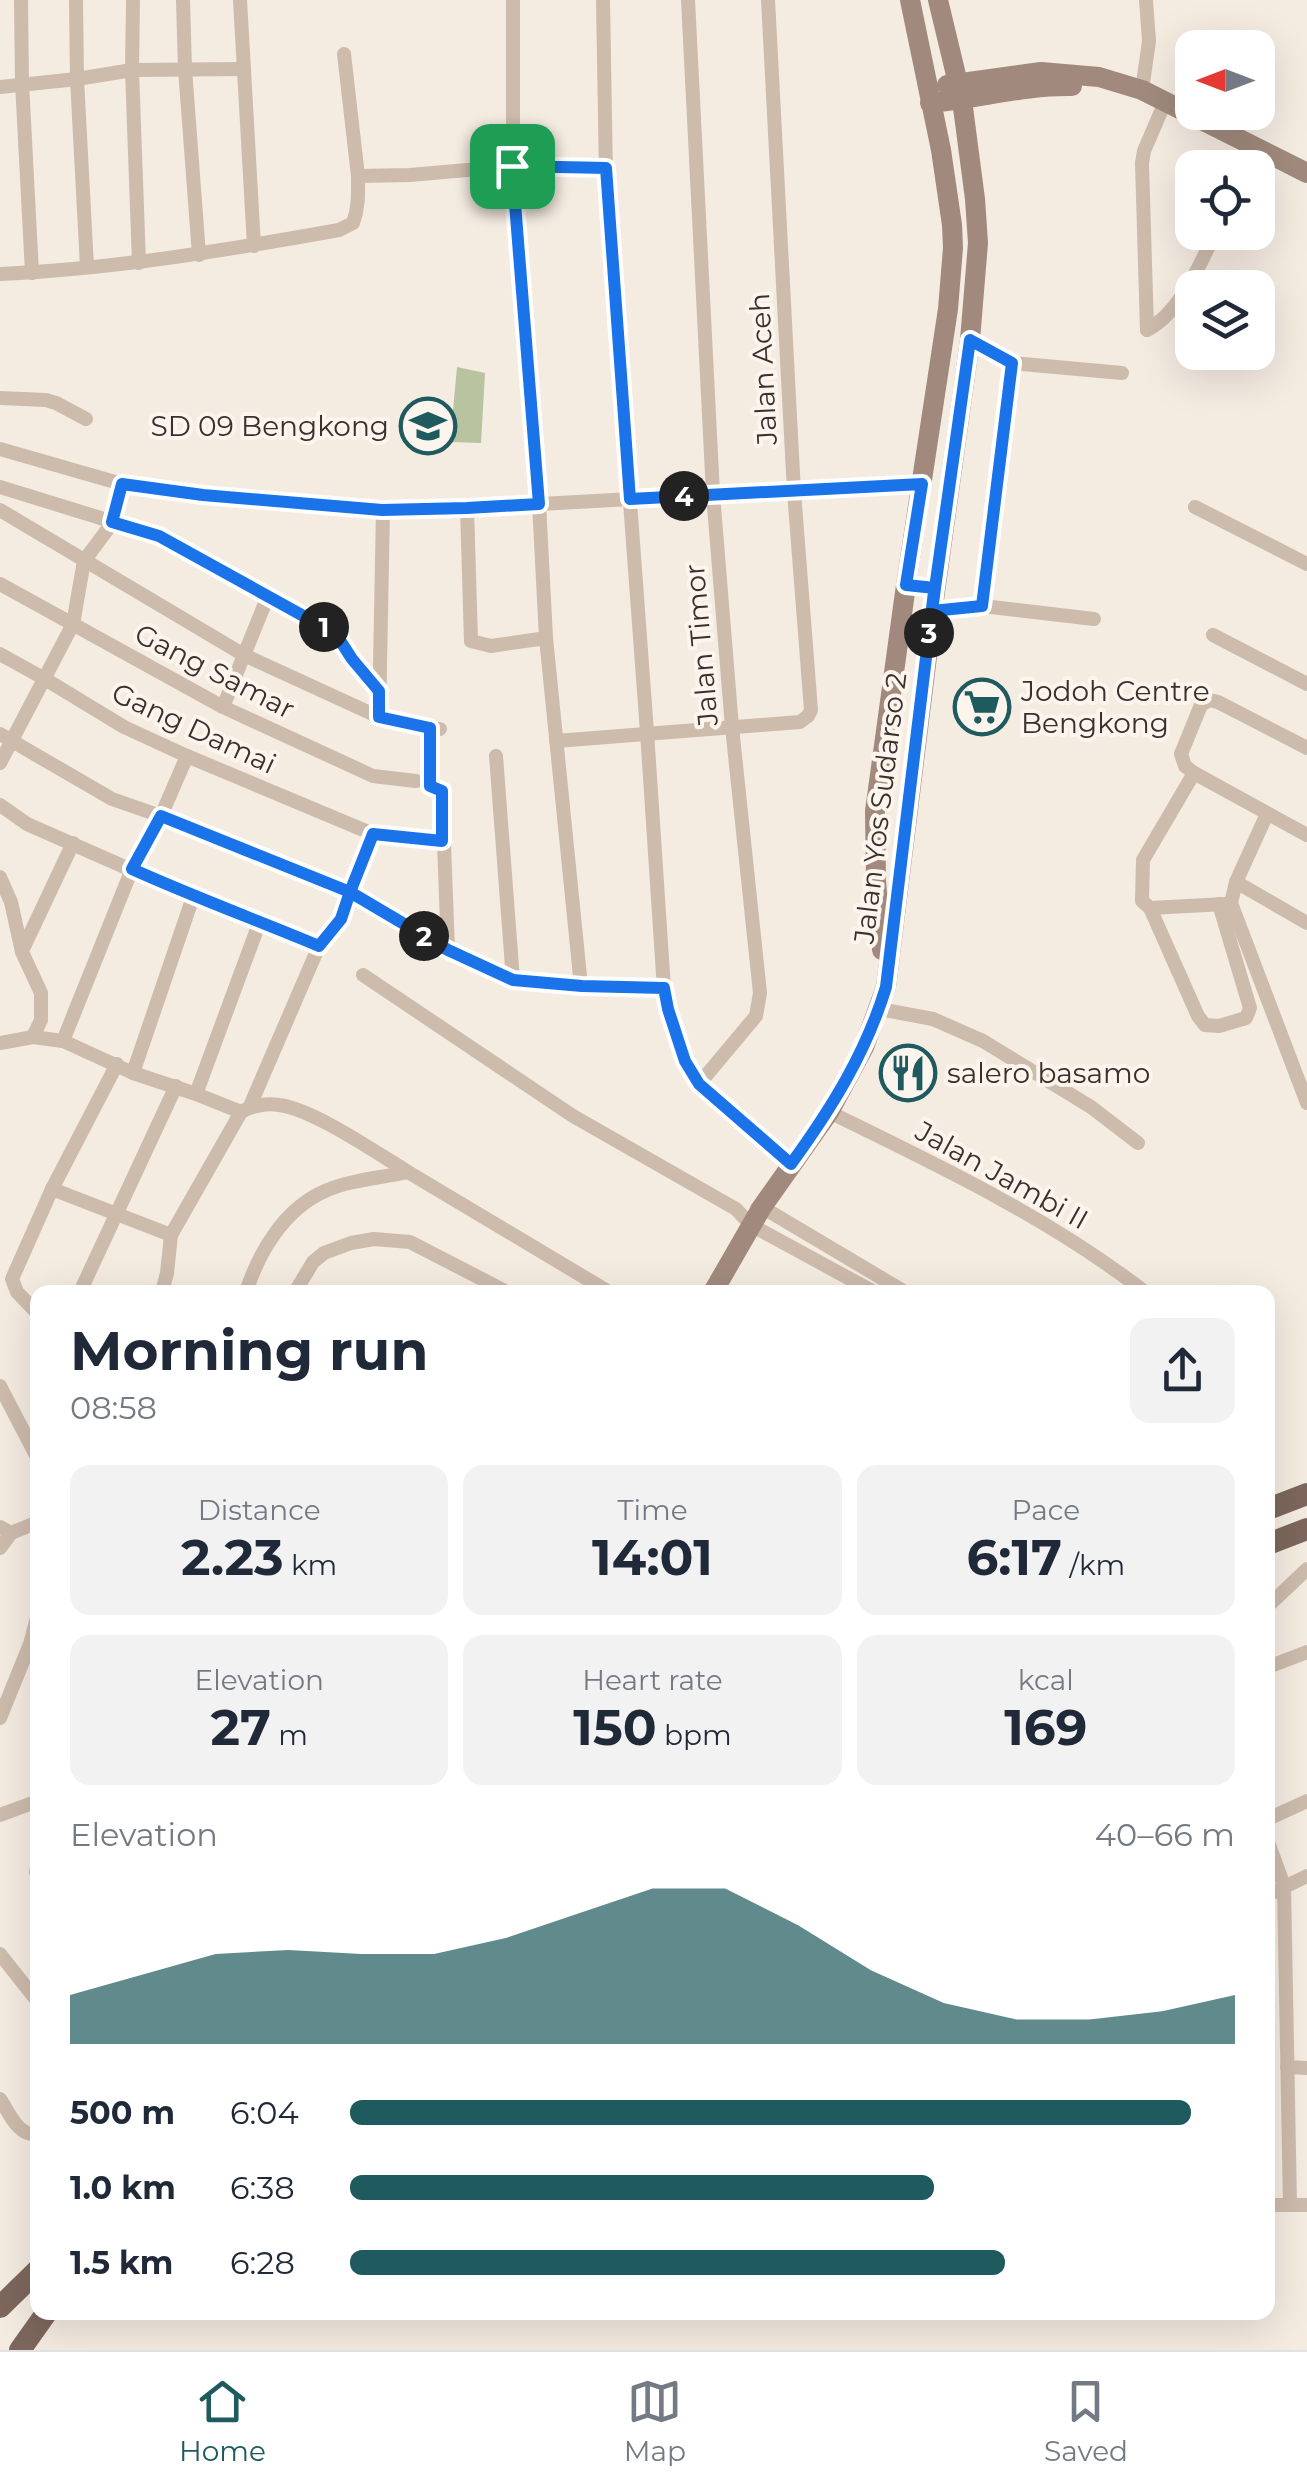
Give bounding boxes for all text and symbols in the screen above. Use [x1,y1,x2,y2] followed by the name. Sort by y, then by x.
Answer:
[1175,30,1275,130] north arrow
[1175,30,1275,370] map controls
[470,124,555,209] pin
[485,139,540,194] icon: arrive
[1175,150,1275,250] button: locate
[1175,270,1275,370] button: layers
[742,292,784,447] street label: Jalan Aceh
[398,396,458,456] school or university icon: SD 09 Bengkong
[150,409,389,443] place label: SD 09 Bengkong
[659,471,709,521] pin: 4
[674,479,694,513] text: 4
[677,562,725,729] street label: Jalan Timor
[299,602,349,652] pin: 1
[904,608,954,658] pin: 3
[319,610,329,644] text: 1
[129,616,301,726] street label: Gang Samar
[921,616,937,650] text: 3
[846,671,913,946] street label: Jalan Yos Sudarso 2
[1020,674,1210,740] place label: Jodoh Centre Bengkong
[107,675,281,781] street label: Gang Damai
[952,677,1012,737] supermarket icon: Jodoh Centre Bengkong
[399,911,449,961] pin: 2
[416,919,432,953] text: 2
[878,1043,938,1103] restaurant icon: salero basamo
[947,1056,1150,1090] place label: salero basamo
[909,1113,1094,1236] street label: Jalan Jambi II
[70,1317,428,1384] text: Morning run
[1130,1318,1235,1423] button: share
[70,1388,157,1427] text: 08:58
[198,1493,321,1527] text: Distance
[617,1493,688,1527] text: Time
[1012,1493,1080,1527] text: Pace
[181,1527,284,1588] text: 2.23
[592,1527,713,1588] text: 14:01
[966,1527,1062,1588] text: 6:17
[284,1548,337,1582] text: km
[1062,1548,1125,1582] text: /km
[194,1663,324,1697] text: Elevation
[582,1663,723,1697] text: Heart rate
[1018,1663,1074,1697] text: kcal
[210,1697,271,1758] text: 27
[573,1697,657,1758] text: 150
[1004,1697,1087,1758] text: 169
[271,1718,308,1752] text: m
[657,1718,732,1752] text: bpm
[70,1815,218,1854] text: Elevation
[1095,1815,1235,1854] text: 40–66 m
[70,2093,175,2132] text: 500 m
[230,2093,299,2132] text: 6:04
[70,2168,176,2207] text: 1.0 km
[230,2168,295,2207] text: 6:38
[70,2243,173,2282] text: 1.5 km
[230,2243,295,2282] text: 6:28
[179,2374,266,2468] tab: Home
[624,2374,686,2468] tab: Map
[1044,2374,1128,2468] tab: Saved

